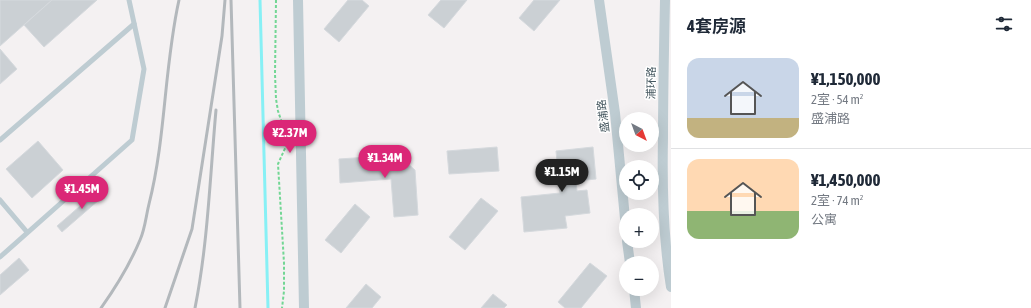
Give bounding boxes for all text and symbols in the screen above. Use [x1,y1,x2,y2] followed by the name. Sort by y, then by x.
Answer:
[993,13,1015,35] icon: filters
[687,16,746,36] text: 4套房源
[645,66,657,100] street label: 浦环路
[811,69,881,89] text: ¥1,150,000
[719,74,767,122] icon: home
[811,92,863,107] text: 2室 · 54 m²
[595,99,611,133] street label: 盛浦路
[811,111,850,126] text: 盛浦路
[619,112,659,152] north arrow
[619,112,659,296] map controls
[257,120,323,154] pin: ¥2.37M
[272,125,308,140] text: ¥2.37M
[352,145,418,179] pin: ¥1.34M
[367,150,403,165] text: ¥1.34M
[529,159,595,193] pin: ¥1.15M
[619,160,659,200] button: locate
[544,164,580,179] text: ¥1.15M
[811,170,881,190] text: ¥1,450,000
[719,175,767,223] icon: home
[49,176,115,210] pin: ¥1.45M
[64,181,100,196] text: ¥1.45M
[811,193,863,208] text: 2室 · 74 m²
[619,208,659,248] button: +
[811,212,837,227] text: 公寓
[619,256,659,296] button: −

